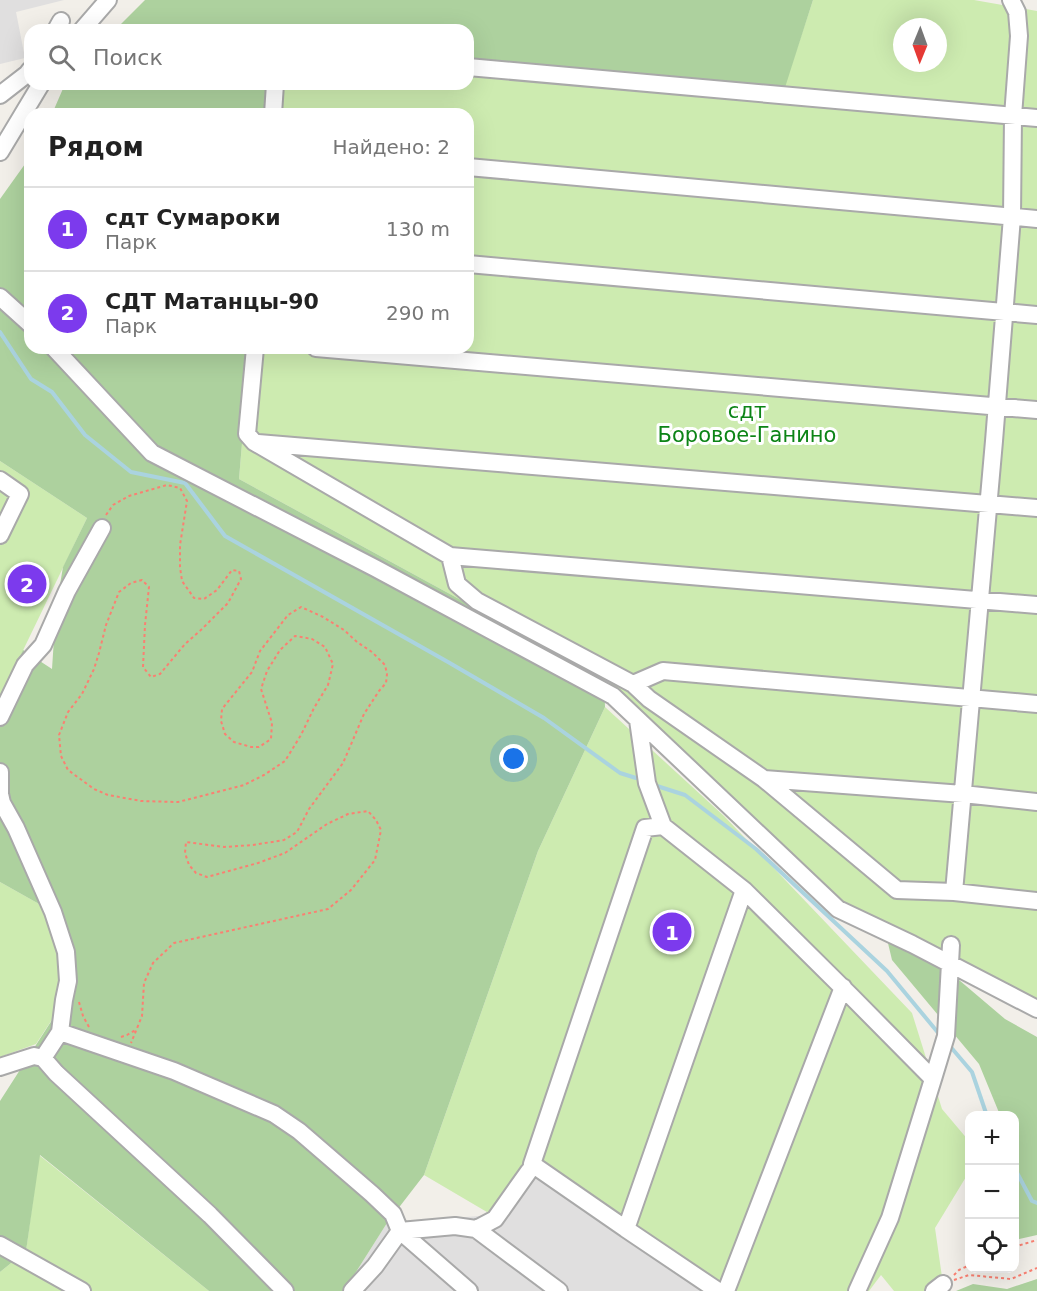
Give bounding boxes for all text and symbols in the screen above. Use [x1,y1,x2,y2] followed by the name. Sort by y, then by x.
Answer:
[893,18,947,72] north arrow
[24,24,474,90] search box
[45,41,78,74] icon: search
[93,45,163,70] text: Поиск
[48,132,144,162] text: Рядом
[332,135,450,159] text: Найдено: 2
[105,205,281,230] text: сдт Сумароки
[61,217,74,241] text: 1
[386,217,450,241] text: 130 m
[105,230,157,254] text: Парк
[105,289,319,314] text: СДТ Матанцы-90
[61,301,74,325] text: 2
[386,301,450,325] text: 290 m
[105,314,157,338] text: Парк
[658,399,836,447] park label: сдт Боровое-Ганино
[8,562,46,606] pin: 2
[499,744,528,773] your location
[652,910,692,954] pin: 1
[965,1111,1019,1273] map controls
[965,1111,1019,1165] button: +
[965,1165,1019,1219] button: −
[965,1219,1019,1273] button: locate

